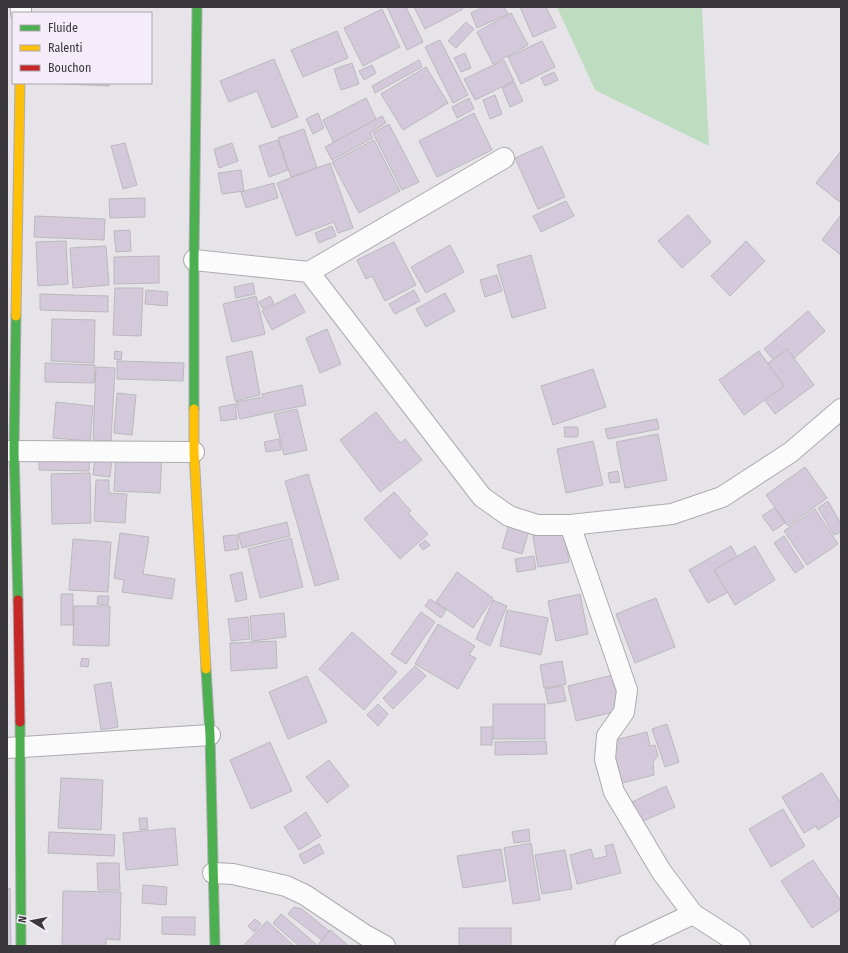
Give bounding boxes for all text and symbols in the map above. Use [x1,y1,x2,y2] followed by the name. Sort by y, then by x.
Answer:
[12,12,152,84] legend
[48,21,78,35] text: Fluide
[48,41,83,55] text: Ralenti
[48,61,91,75] text: Bouchon
[12,901,52,941] north arrow
[16,915,30,924] text: N

